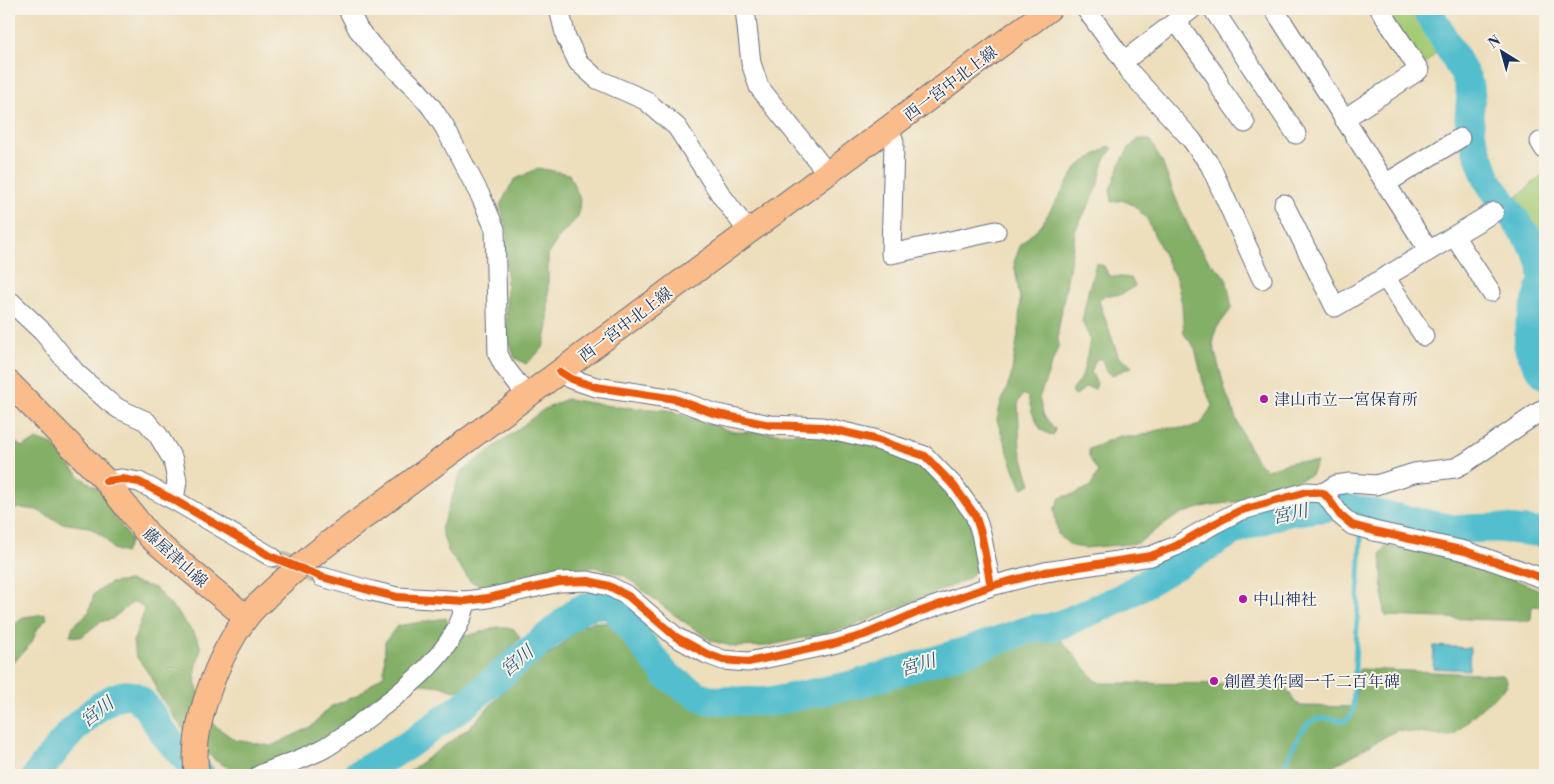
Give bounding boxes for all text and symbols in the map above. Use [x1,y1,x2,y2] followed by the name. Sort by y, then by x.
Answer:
[1476,28,1526,78] north arrow
[1485,32,1505,53] text: N
[900,42,1001,125] street label: 西一宮中北上線
[575,283,676,366] street label: 西一宮中北上線
[1274,390,1418,410] place label: 津山市立一宮保育所
[1258,393,1270,405] marker: 津山市立一宮保育所
[1270,499,1312,529] water label: 宮川
[139,524,212,592] street label: 藤屋津山線
[1253,590,1317,610] place label: 中山神社
[1237,593,1249,605] marker: 中山神社
[496,640,540,682] water label: 宮川
[898,649,941,682] water label: 宮川
[1224,672,1400,692] place label: 創置美作國一千二百年碑
[1208,675,1220,687] marker: 創置美作國一千二百年碑
[76,691,120,733] water label: 宮川

